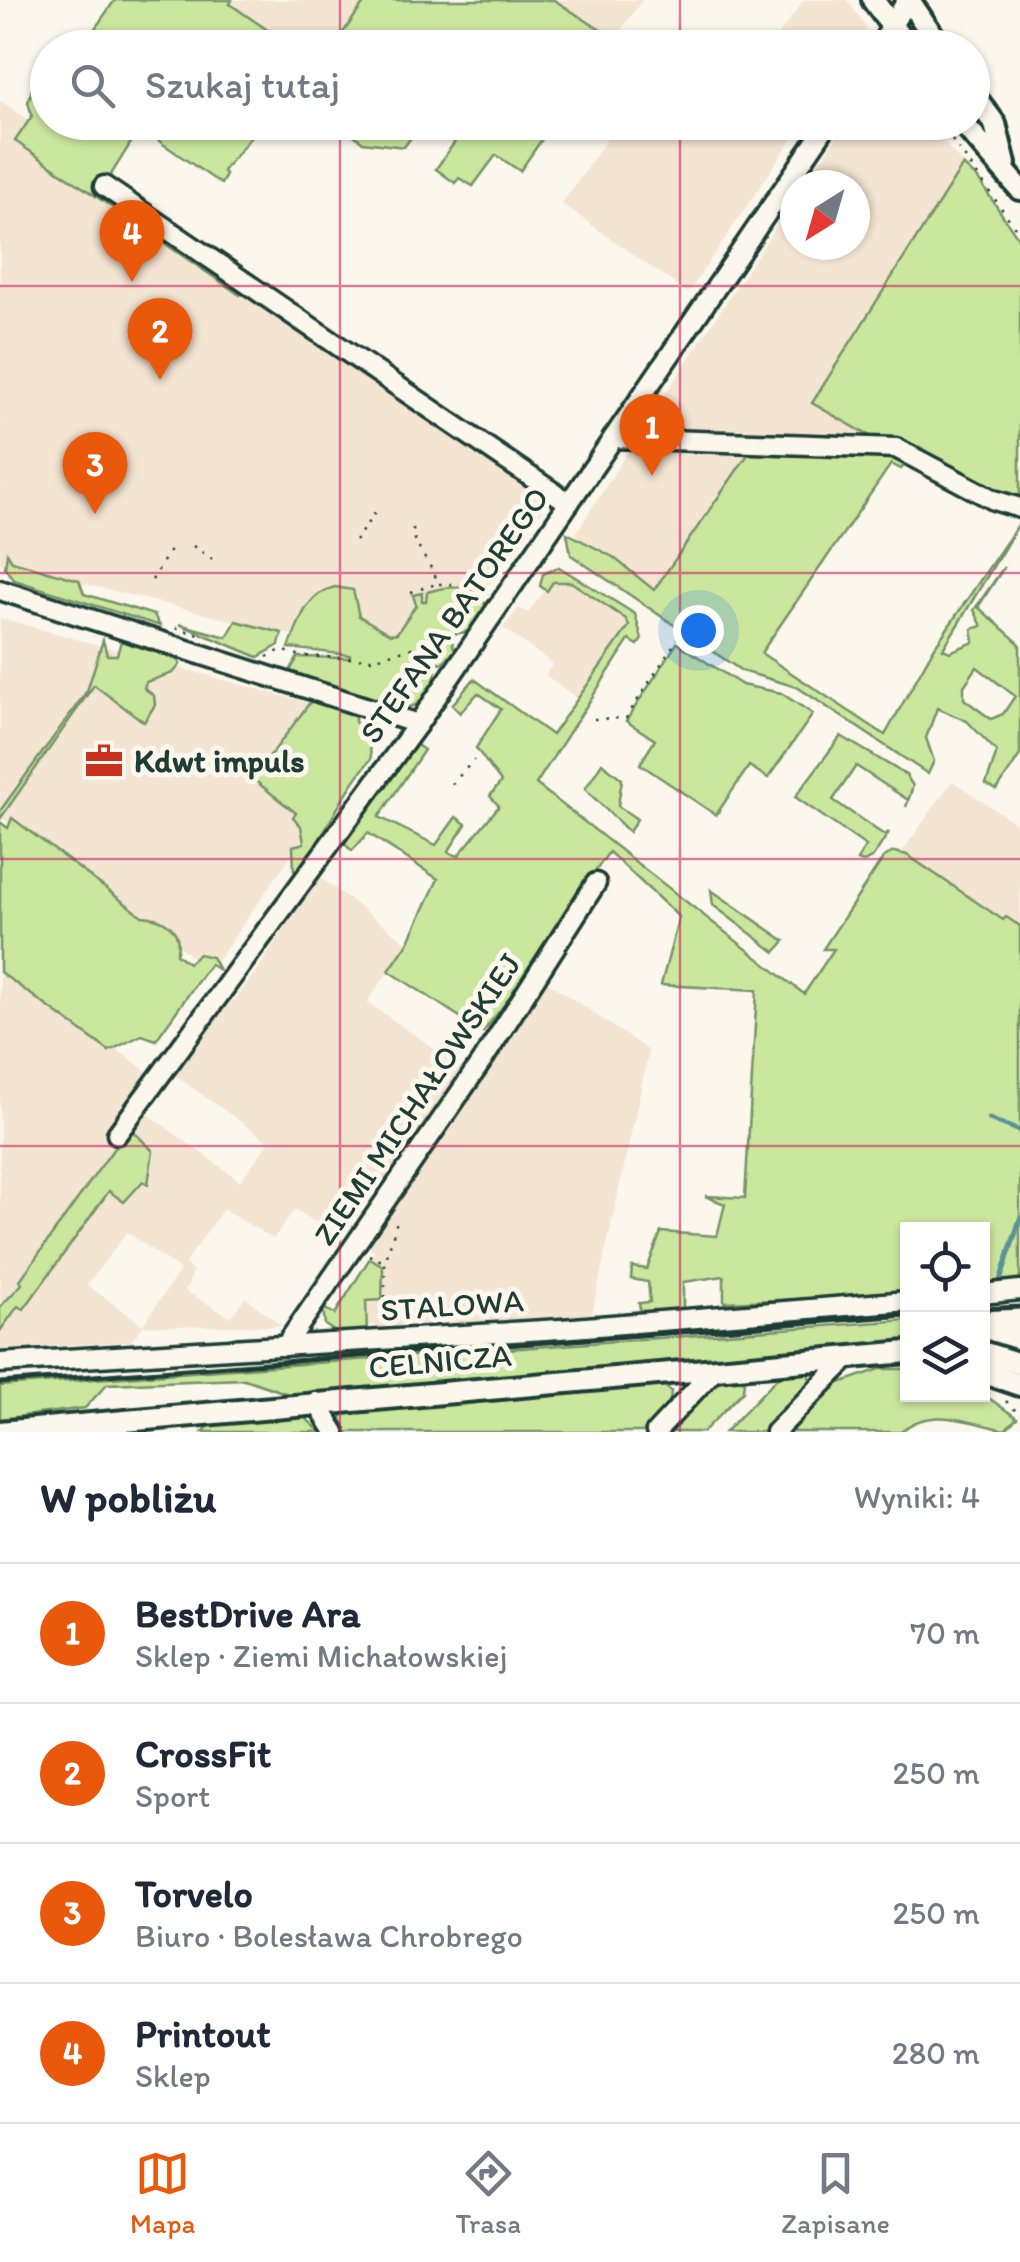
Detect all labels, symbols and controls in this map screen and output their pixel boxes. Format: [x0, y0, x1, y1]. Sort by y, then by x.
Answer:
search box [30, 30, 990, 140]
icon: search [65, 58, 120, 113]
text: Szukaj tutaj [145, 62, 340, 108]
north arrow [780, 170, 870, 260]
pin: 4 [100, 200, 164, 282]
pin: 2 [128, 298, 192, 380]
pin: 1 [620, 394, 684, 476]
pin: 3 [62, 432, 128, 514]
street label: STEFANA BATOREGO [351, 480, 557, 750]
your location [673, 605, 724, 656]
office icon: Kdwt impuls [83, 740, 125, 782]
place label: Kdwt impuls [134, 742, 305, 780]
street label: ZIEMI MICHAŁOWSKIEJ [305, 946, 529, 1252]
map controls [900, 1222, 990, 1402]
button: locate [900, 1222, 990, 1312]
street label: STALOWA [379, 1281, 525, 1329]
button: layers [900, 1312, 990, 1402]
street label: CELNICZA [367, 1336, 513, 1386]
text: W pobliżu [40, 1472, 216, 1523]
text: Wyniki: 4 [854, 1478, 980, 1516]
text: BestDrive Ara [135, 1591, 361, 1637]
text: 1 [65, 1614, 80, 1652]
text: 70 m [910, 1614, 980, 1652]
text: Sklep · Ziemi Michałowskiej [135, 1637, 507, 1675]
text: CrossFit [135, 1731, 271, 1777]
text: 2 [64, 1754, 81, 1792]
text: 250 m [893, 1754, 980, 1792]
text: Sport [135, 1777, 210, 1815]
text: Torvelo [135, 1871, 253, 1917]
text: 3 [64, 1894, 81, 1932]
text: 250 m [893, 1894, 980, 1932]
text: Biuro · Bolesława Chrobrego [135, 1917, 523, 1955]
text: Printout [135, 2011, 271, 2057]
text: 4 [63, 2034, 82, 2072]
text: 280 m [892, 2034, 980, 2072]
text: Sklep [135, 2057, 211, 2095]
tab: Mapa [130, 2146, 195, 2240]
tab: Trasa [455, 2146, 521, 2240]
tab: Zapisane [781, 2146, 890, 2240]

